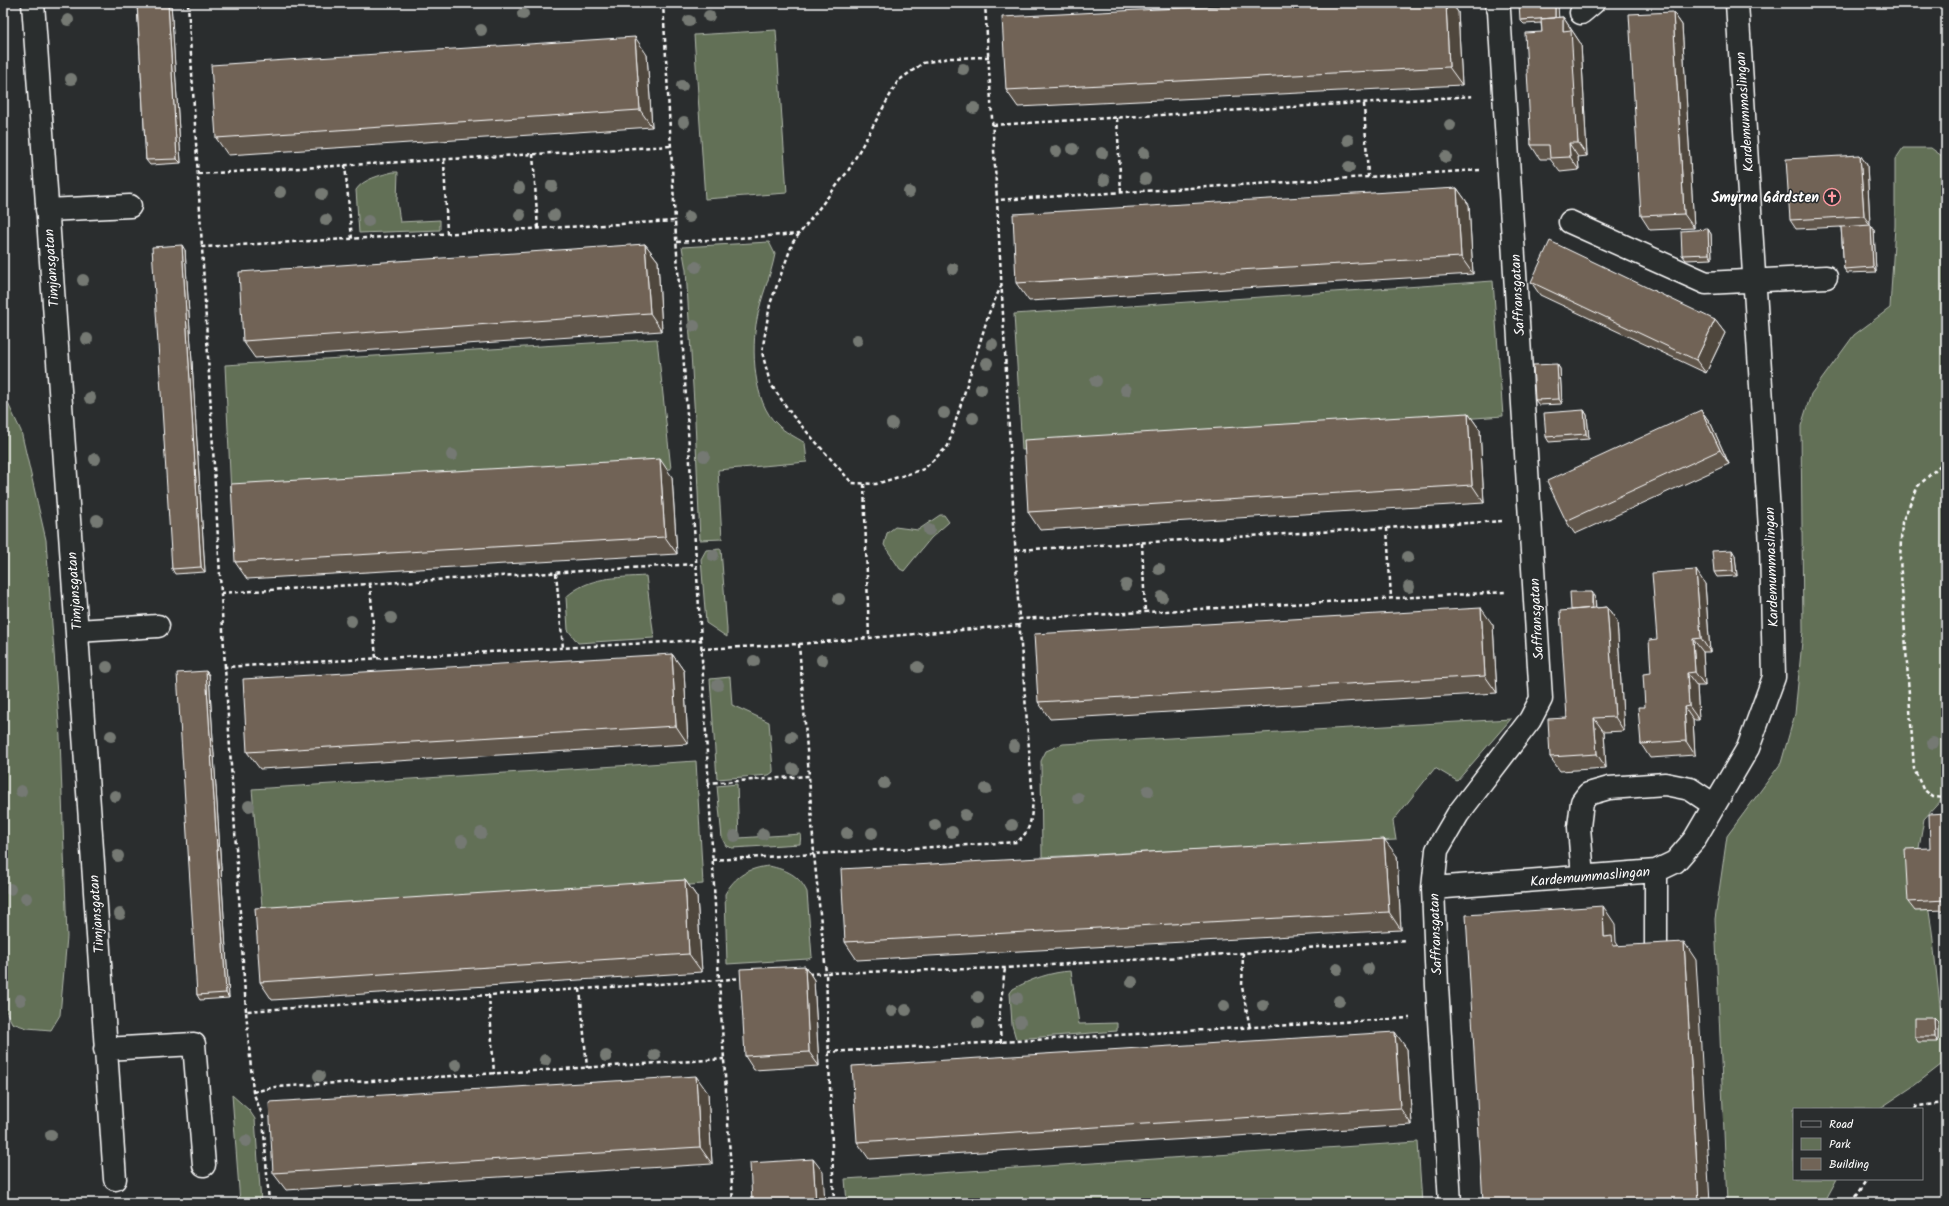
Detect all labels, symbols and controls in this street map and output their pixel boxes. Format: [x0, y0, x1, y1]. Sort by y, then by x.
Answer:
street label: Kardemummaslingan [1730, 51, 1760, 173]
place label: Smyrna Gårdsten [1712, 187, 1819, 209]
church icon: Smyrna Gårdsten [1822, 187, 1842, 207]
street label: Timjansgatan [38, 228, 66, 308]
street label: Saffransgatan [1505, 254, 1531, 336]
street label: Kardemummaslingan [1759, 506, 1785, 627]
street label: Timjansgatan [61, 551, 89, 631]
street label: Saffransgatan [1524, 578, 1550, 660]
street label: Kardemummaslingan [1529, 861, 1651, 893]
street label: Timjansgatan [83, 874, 111, 954]
street label: Saffransgatan [1424, 893, 1448, 975]
legend [1793, 1108, 1923, 1180]
text: Road [1829, 1115, 1854, 1134]
text: Park [1829, 1135, 1851, 1154]
text: Building [1829, 1155, 1869, 1174]

